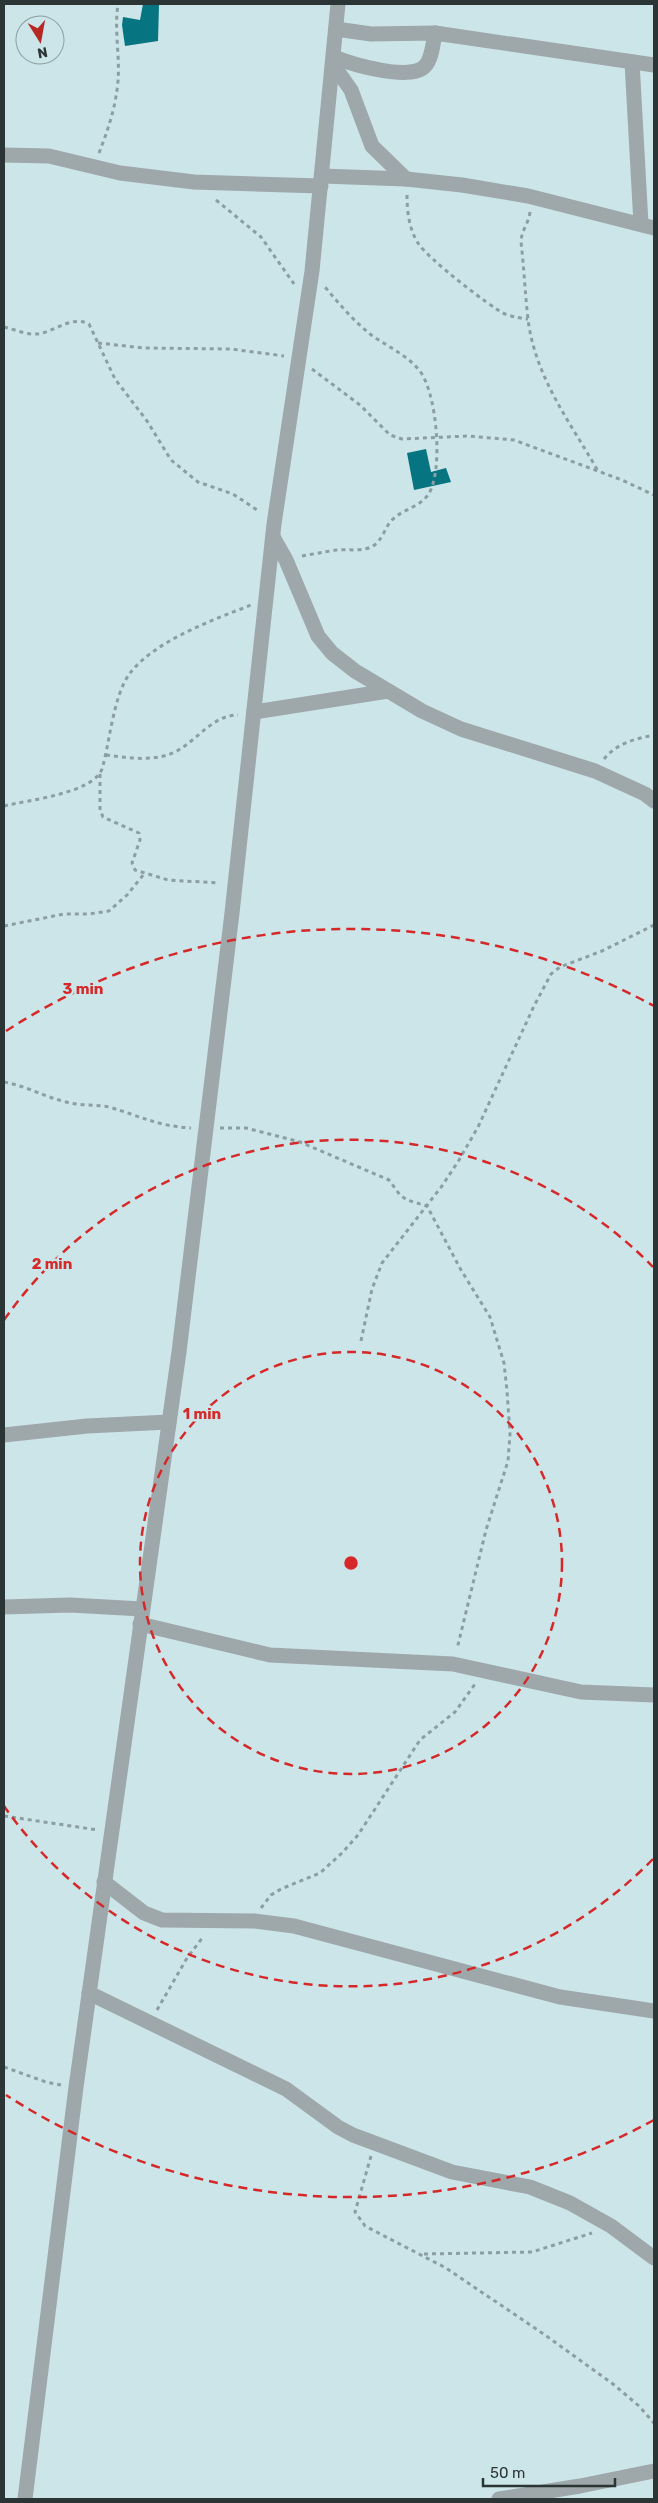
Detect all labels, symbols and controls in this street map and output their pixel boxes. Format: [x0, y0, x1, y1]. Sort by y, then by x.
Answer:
north arrow [15, 15, 65, 65]
text: N [36, 43, 49, 62]
text: 3 min [63, 980, 103, 998]
text: 2 min [32, 1255, 72, 1273]
text: 1 min [183, 1405, 221, 1423]
centre of rings [342, 1554, 360, 1572]
scale bar [483, 2456, 616, 2488]
text: 50 m [490, 2464, 525, 2482]

